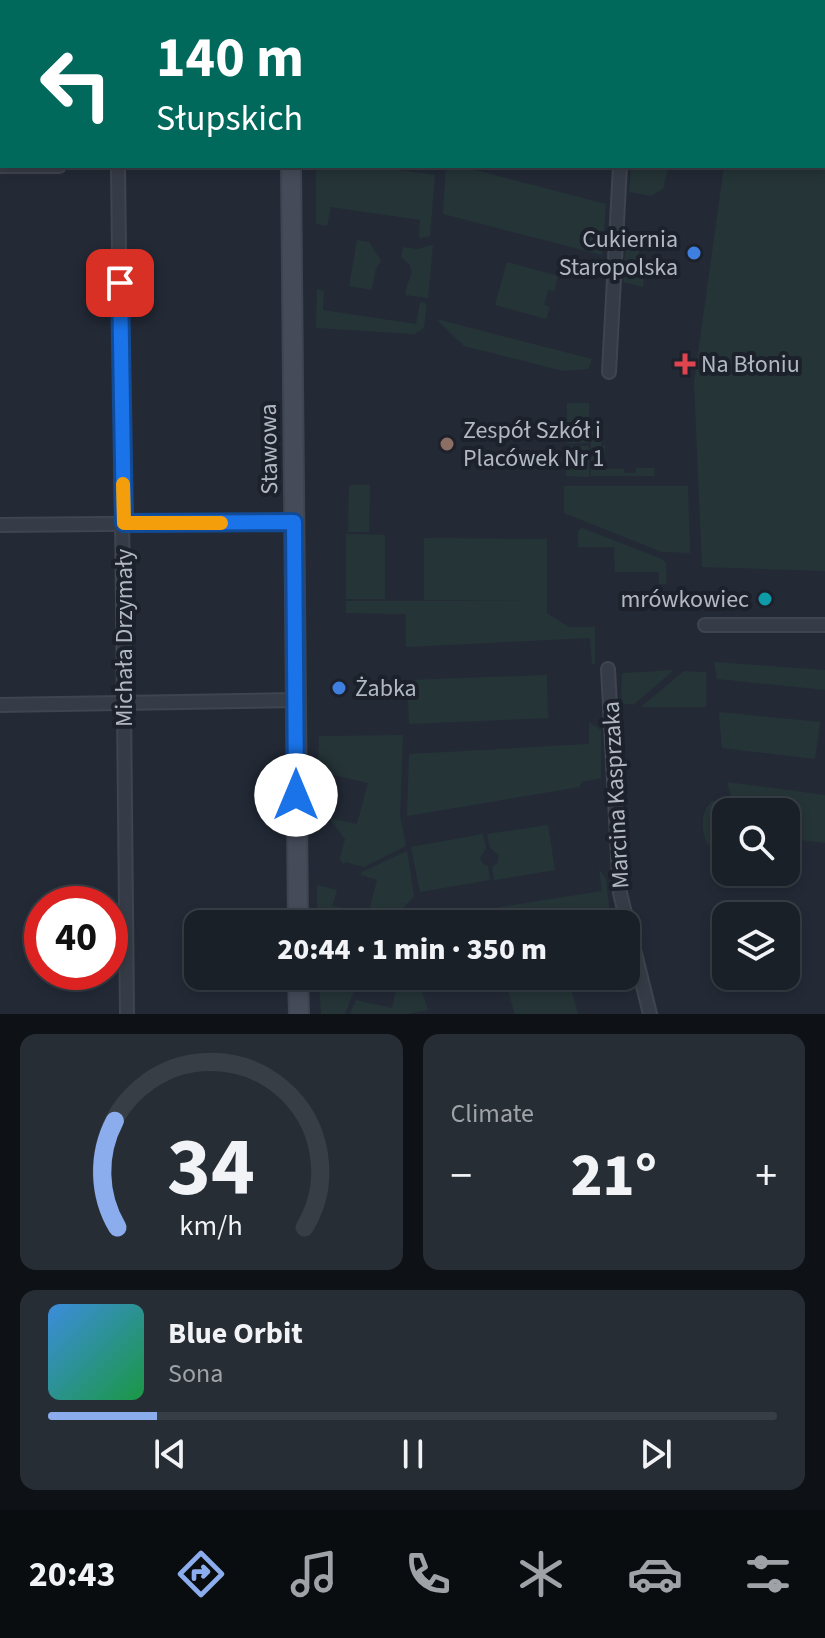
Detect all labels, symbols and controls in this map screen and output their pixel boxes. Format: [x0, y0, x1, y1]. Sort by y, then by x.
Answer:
text: 140 m [156, 19, 304, 98]
icon: left [24, 32, 128, 136]
text: Słupskich [156, 93, 303, 144]
place label: Cukiernia Staropolska [559, 222, 678, 285]
marker: Cukiernia Staropolska [685, 244, 703, 262]
pin [86, 249, 154, 317]
icon: arrive [98, 261, 142, 305]
place label: Na Błoniu [701, 347, 800, 382]
marker: Na Błoniu [676, 355, 694, 373]
street label: Stawowa [251, 403, 287, 495]
place label: Zespół Szkół i Placówek Nr 1 [463, 413, 605, 476]
marker: Zespół Szkół i Placówek Nr 1 [438, 435, 456, 453]
street label: Michała Drzymały [107, 549, 142, 727]
place label: mrówkowiec [620, 582, 749, 617]
marker: mrówkowiec [756, 590, 774, 608]
place label: Żabka [355, 671, 417, 706]
marker: Żabka [330, 679, 348, 697]
street label: Marcina Kasprzaka [594, 700, 638, 890]
position arrow [254, 753, 338, 837]
map controls [712, 798, 800, 990]
button: search [712, 798, 800, 886]
speed limit sign: 40 [24, 886, 128, 990]
button: layers [712, 902, 800, 990]
text: 20:44 · 1 min · 350 m [277, 928, 547, 971]
text: Climate [451, 1095, 534, 1132]
text: 34 [167, 1109, 255, 1227]
text: 21° [571, 1134, 657, 1219]
text: − [451, 1145, 472, 1208]
text: + [755, 1145, 777, 1208]
text: km/h [180, 1206, 243, 1246]
text: Blue Orbit [168, 1312, 303, 1355]
text: Sona [168, 1355, 223, 1392]
icon: previous [148, 1432, 192, 1476]
icon: pause [391, 1432, 435, 1476]
icon: next [634, 1432, 678, 1476]
icon: directions [173, 1546, 229, 1602]
icon: music [286, 1546, 342, 1602]
icon: phone [400, 1546, 456, 1602]
icon: climate [513, 1546, 569, 1602]
icon: car [627, 1546, 683, 1602]
icon: filters [740, 1546, 796, 1602]
text: 20:43 [29, 1549, 116, 1600]

